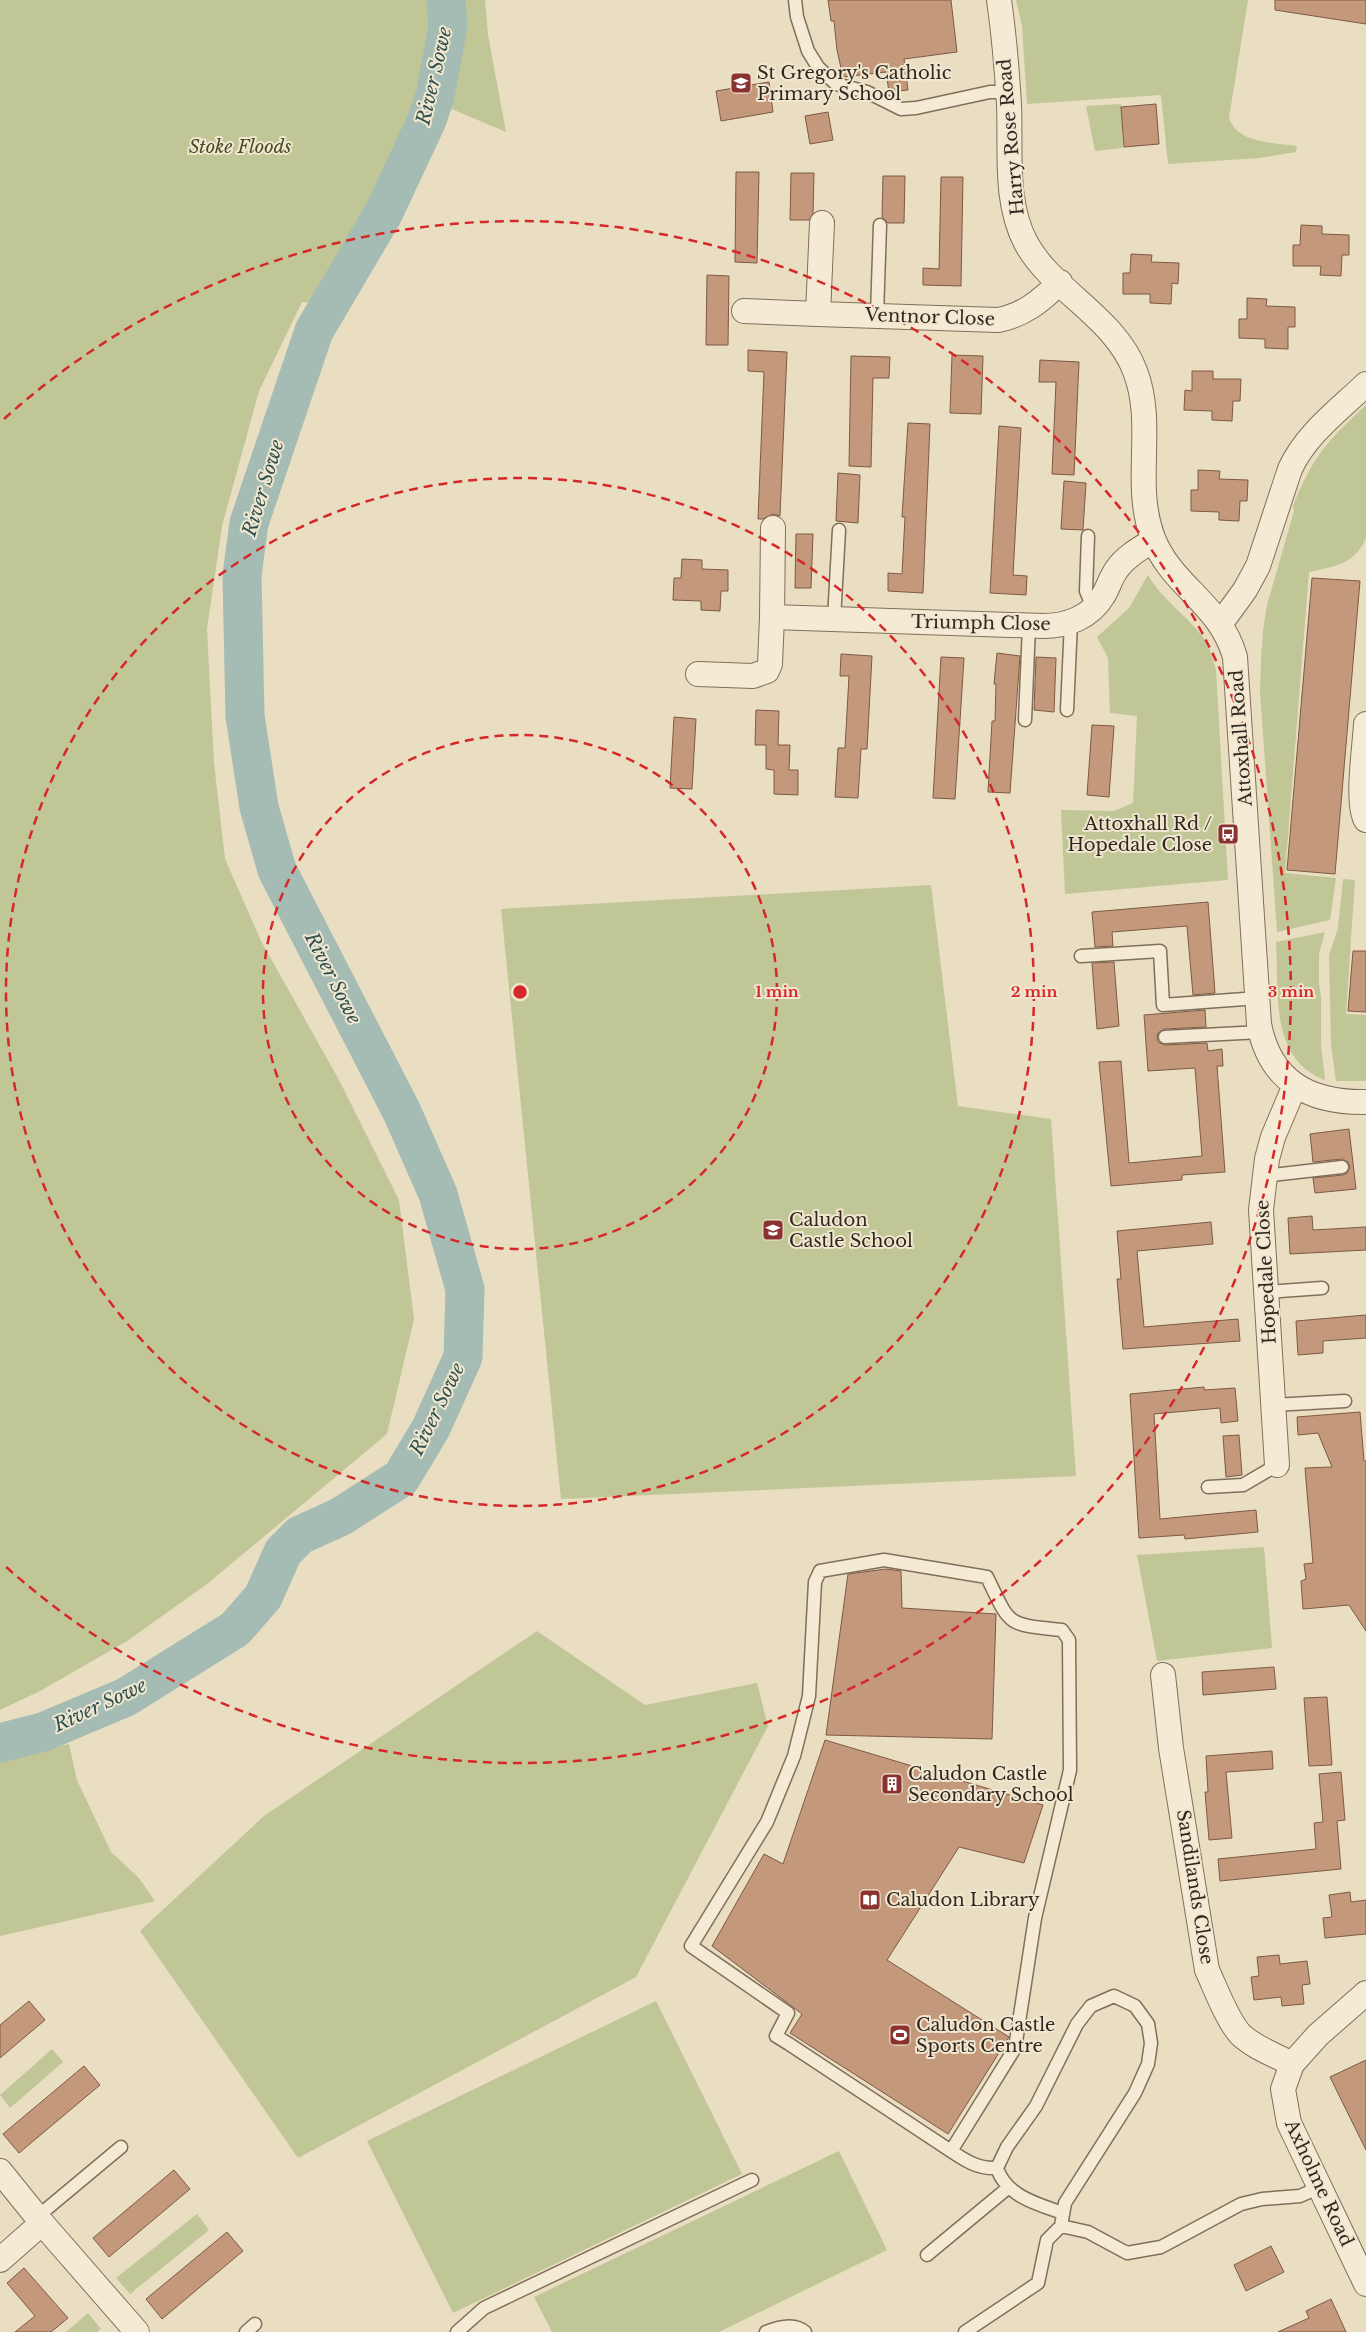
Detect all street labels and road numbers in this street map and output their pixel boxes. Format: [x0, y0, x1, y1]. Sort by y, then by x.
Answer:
street label: Harry Rose Road [993, 58, 1029, 216]
street label: Ventnor Close [864, 304, 995, 330]
street label: Triumph Close [911, 611, 1051, 635]
street label: Attoxhall Road [1225, 669, 1257, 808]
street label: Hopedale Close [1251, 1199, 1281, 1345]
street label: Sandilands Close [1172, 1808, 1218, 1966]
street label: Axholme Road [1280, 2115, 1358, 2250]

